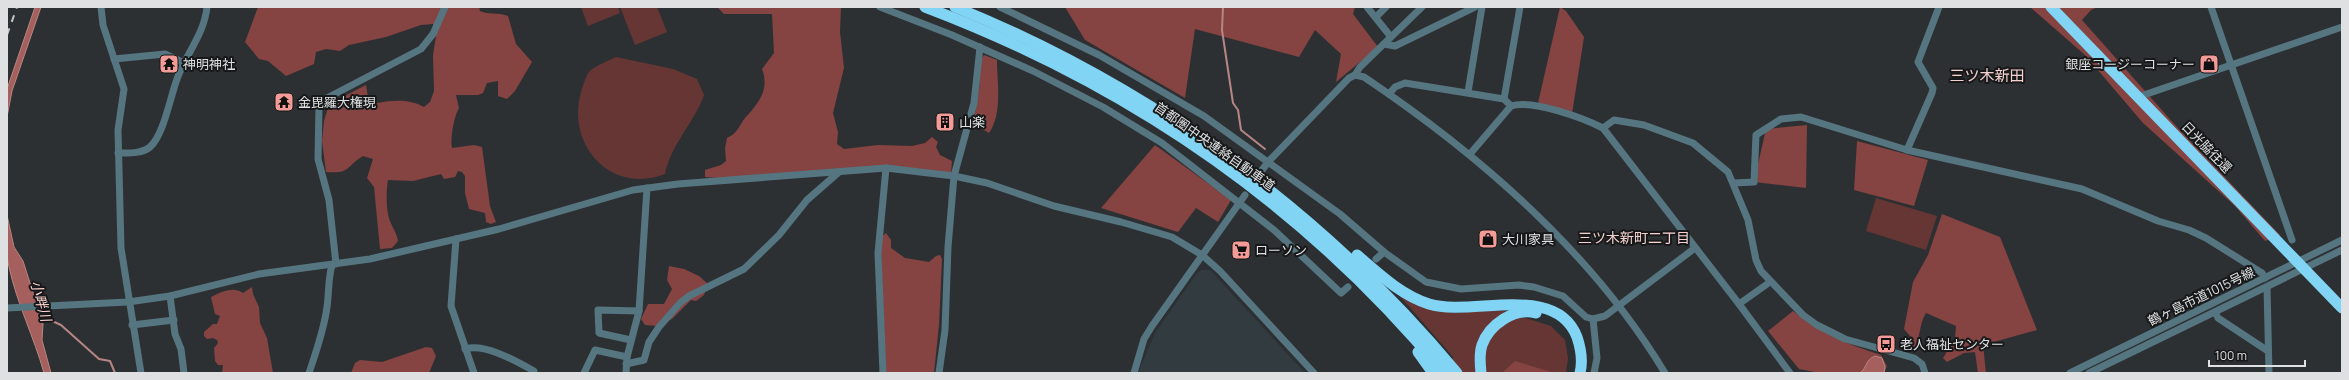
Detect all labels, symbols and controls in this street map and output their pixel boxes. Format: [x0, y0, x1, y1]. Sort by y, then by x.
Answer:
temple icon: 神明神社 [158, 53, 180, 75]
shop icon: 銀座コージーコーナー [2198, 53, 2220, 75]
place label: 神明神社 [183, 55, 235, 73]
place label: 銀座コージーコーナー [2065, 55, 2195, 73]
district label: 三ツ木新田 [1949, 65, 2025, 86]
temple icon: 金毘羅大権現 [273, 91, 295, 113]
place label: 金毘羅大権現 [298, 93, 376, 111]
street label: 首都圏中央連絡自動車道 [1151, 98, 1279, 194]
building icon: 山楽 [934, 111, 956, 133]
place label: 山楽 [959, 113, 985, 131]
street label: 日光脇往還 [2178, 117, 2236, 177]
shop icon: 大川家具 [1477, 228, 1499, 250]
district label: 三ツ木新町二丁目 [1578, 228, 1690, 247]
place label: 大川家具 [1502, 230, 1554, 248]
supermarket icon: ローソン [1230, 239, 1252, 261]
place label: ローソン [1255, 241, 1307, 259]
street label: 鶴ヶ島市道1015号線 [2145, 262, 2257, 330]
water label: 小畔川 [27, 278, 57, 326]
bus stop icon: 老人福祉センター [1875, 333, 1897, 355]
place label: 老人福祉センター [1900, 335, 2004, 353]
scale bar [2209, 342, 2305, 368]
text: 100 m [2215, 347, 2247, 364]

